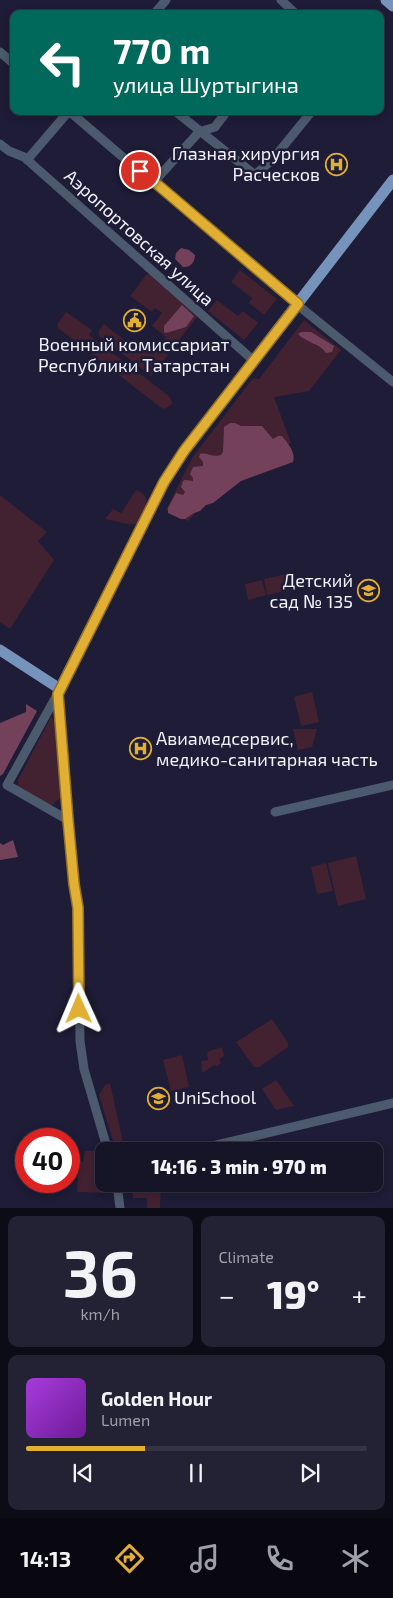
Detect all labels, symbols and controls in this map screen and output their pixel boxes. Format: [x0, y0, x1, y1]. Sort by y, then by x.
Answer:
text: 770 m [113, 29, 210, 71]
icon: left [30, 30, 95, 95]
text: улица Шуртыгина [113, 71, 299, 97]
place label: Глазная хирургия Расческов [172, 142, 320, 185]
pin [119, 150, 161, 192]
hospital icon: Глазная хирургия Расческов [324, 152, 348, 176]
icon: arrive [126, 157, 154, 185]
street label: Аэропортовская улица [60, 164, 219, 310]
public building icon: Военный комиссариат Республики Татарстан [122, 308, 146, 332]
place label: Военный комиссариат Республики Татарстан [38, 333, 230, 376]
place label: Детский сад № 135 [270, 569, 353, 612]
school or university icon: Детский сад № 135 [357, 579, 381, 603]
place label: Авиамедсервис, медико-санитарная часть [156, 727, 378, 770]
hospital icon: Авиамедсервис, медико-санитарная часть [128, 737, 152, 761]
position arrow [52, 982, 104, 1034]
school or university icon: UniSchool [146, 1086, 170, 1110]
place label: UniSchool [174, 1086, 257, 1108]
speed limit sign: 40 [15, 1128, 80, 1193]
text: 14:16 · 3 min · 970 m [151, 1155, 327, 1178]
text: 36 [63, 1232, 138, 1310]
text: Climate [219, 1247, 274, 1266]
text: 19° [267, 1271, 320, 1317]
text: − [219, 1278, 235, 1312]
text: + [352, 1278, 367, 1312]
text: km/h [80, 1304, 120, 1323]
text: Golden Hour [101, 1387, 212, 1410]
text: Lumen [101, 1410, 150, 1429]
icon: previous [69, 1459, 97, 1487]
icon: pause [182, 1459, 210, 1487]
icon: next [296, 1459, 324, 1487]
icon: directions [112, 1541, 147, 1576]
icon: music [187, 1541, 222, 1576]
icon: phone [262, 1541, 297, 1576]
icon: climate [338, 1541, 373, 1576]
text: 14:13 [20, 1545, 71, 1571]

